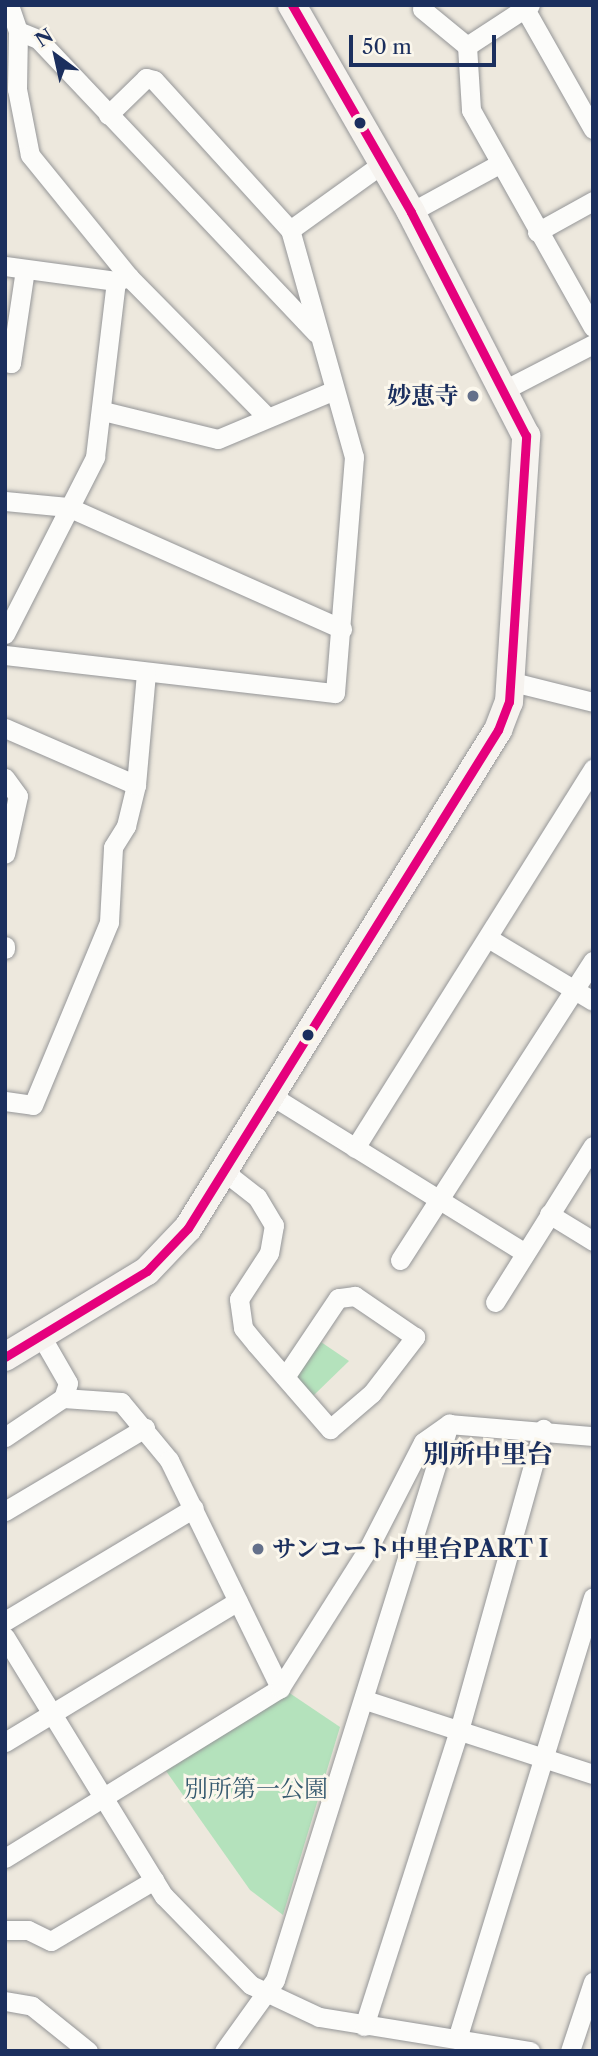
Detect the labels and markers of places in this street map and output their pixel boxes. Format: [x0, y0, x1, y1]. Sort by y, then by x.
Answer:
unlabelled marker [353, 116, 367, 130]
place label: 妙恵寺 [387, 382, 459, 410]
marker: 妙恵寺 [465, 388, 481, 404]
unlabelled marker [301, 1028, 315, 1042]
place label: サンコート中里台PART I [272, 1535, 550, 1563]
marker: サンコート中里台PART I [250, 1541, 266, 1557]

